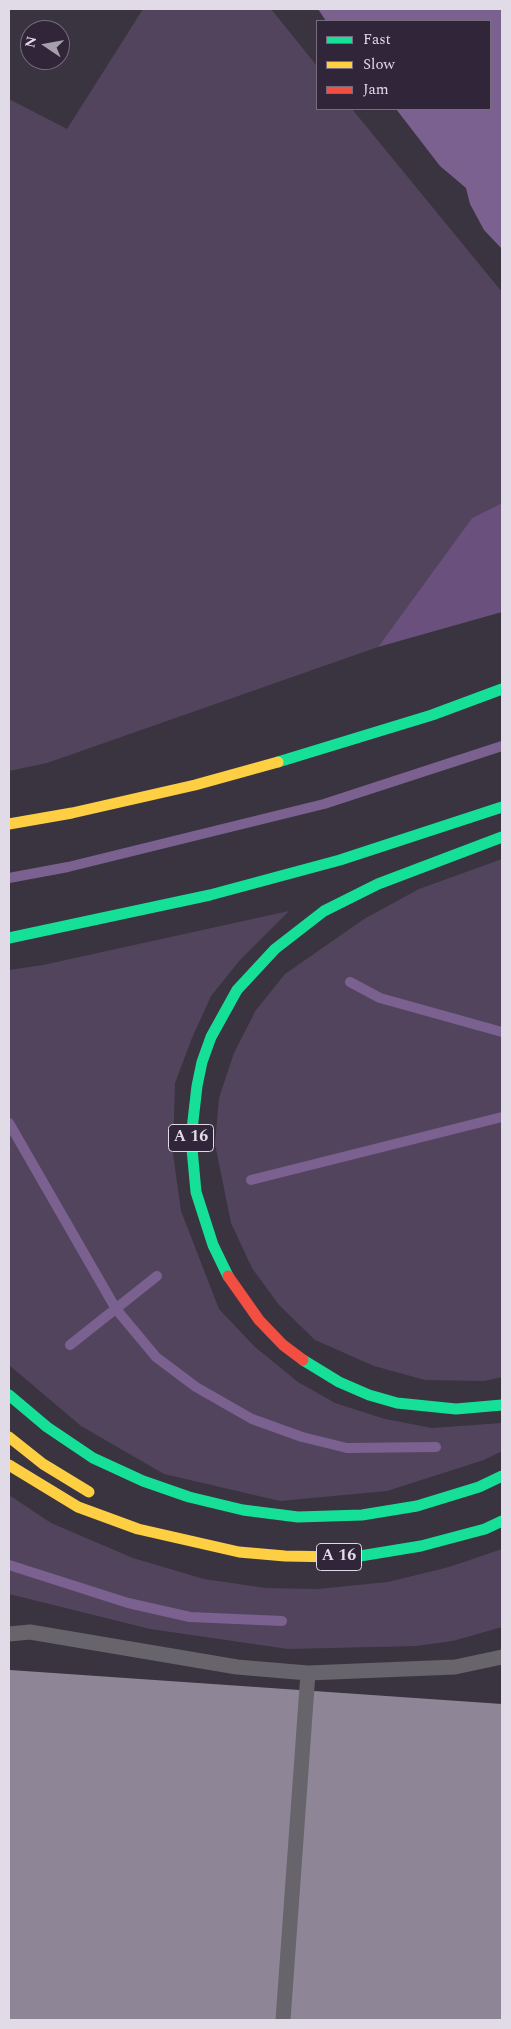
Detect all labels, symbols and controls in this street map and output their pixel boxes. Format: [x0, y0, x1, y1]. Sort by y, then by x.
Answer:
north arrow [20, 20, 70, 70]
legend [316, 20, 491, 110]
text: Fast [363, 28, 391, 51]
text: N [19, 34, 42, 50]
text: Slow [363, 53, 395, 76]
text: Jam [363, 78, 389, 101]
road number: A 16 [168, 1124, 214, 1152]
road number: A 16 [316, 1544, 362, 1570]

